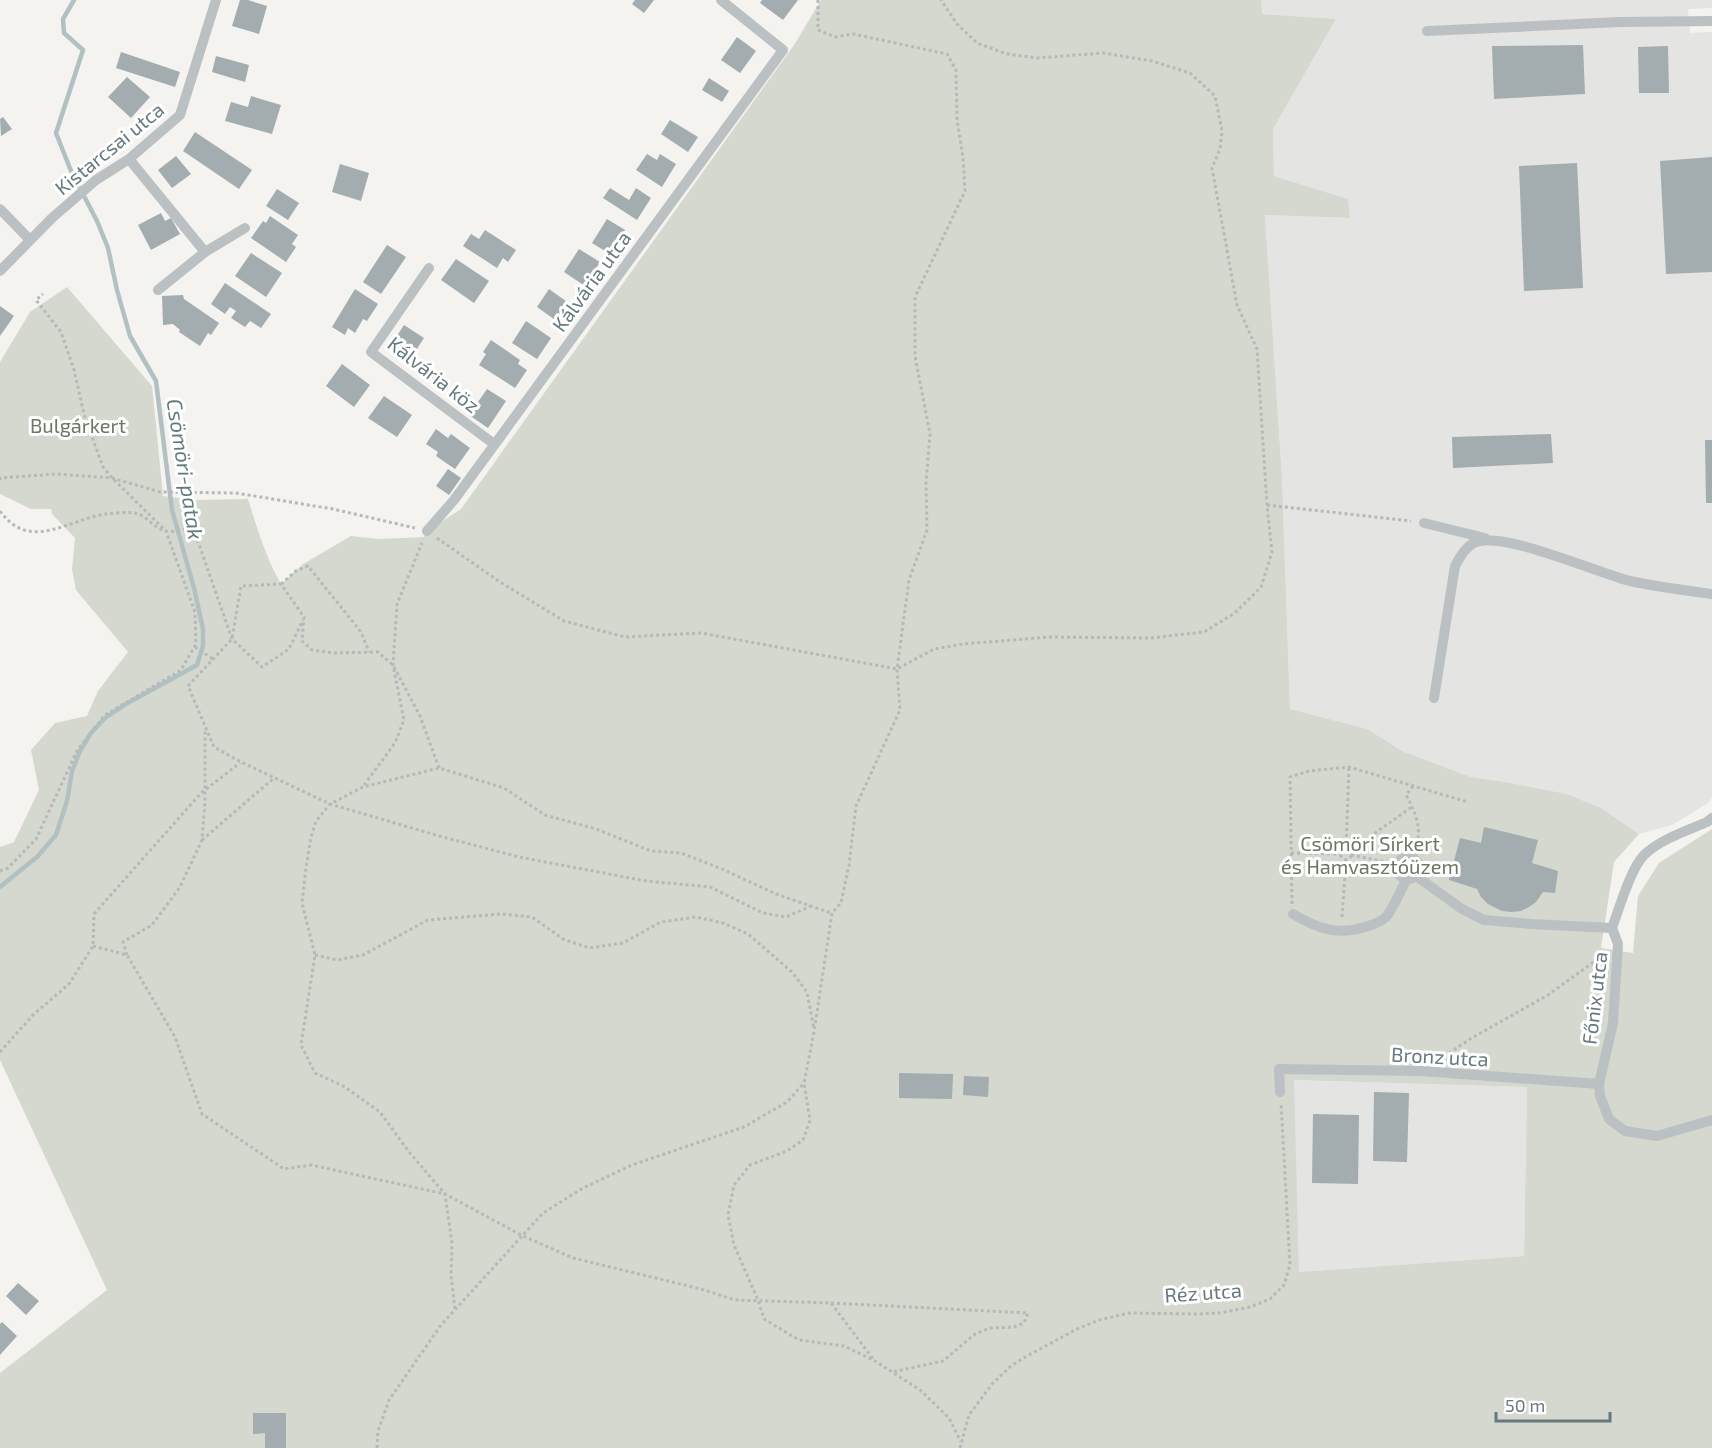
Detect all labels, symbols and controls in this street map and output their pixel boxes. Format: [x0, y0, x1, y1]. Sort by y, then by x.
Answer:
street label: Kistarcsai utca [50, 97, 168, 199]
street label: Kálvária utca [547, 226, 635, 336]
street label: Kálvária köz [383, 331, 485, 417]
water label: Csömöri-patak [163, 397, 209, 541]
park label: Bulgárkert [30, 413, 126, 437]
park label: Csömöri Sírkert és Hamvasztóüzem [1281, 831, 1459, 878]
street label: Főnix utca [1576, 950, 1612, 1046]
street label: Bronz utca [1391, 1041, 1489, 1071]
street label: Réz utca [1164, 1277, 1242, 1307]
scale bar [1496, 1385, 1610, 1423]
text: 50 m [1505, 1394, 1545, 1416]

